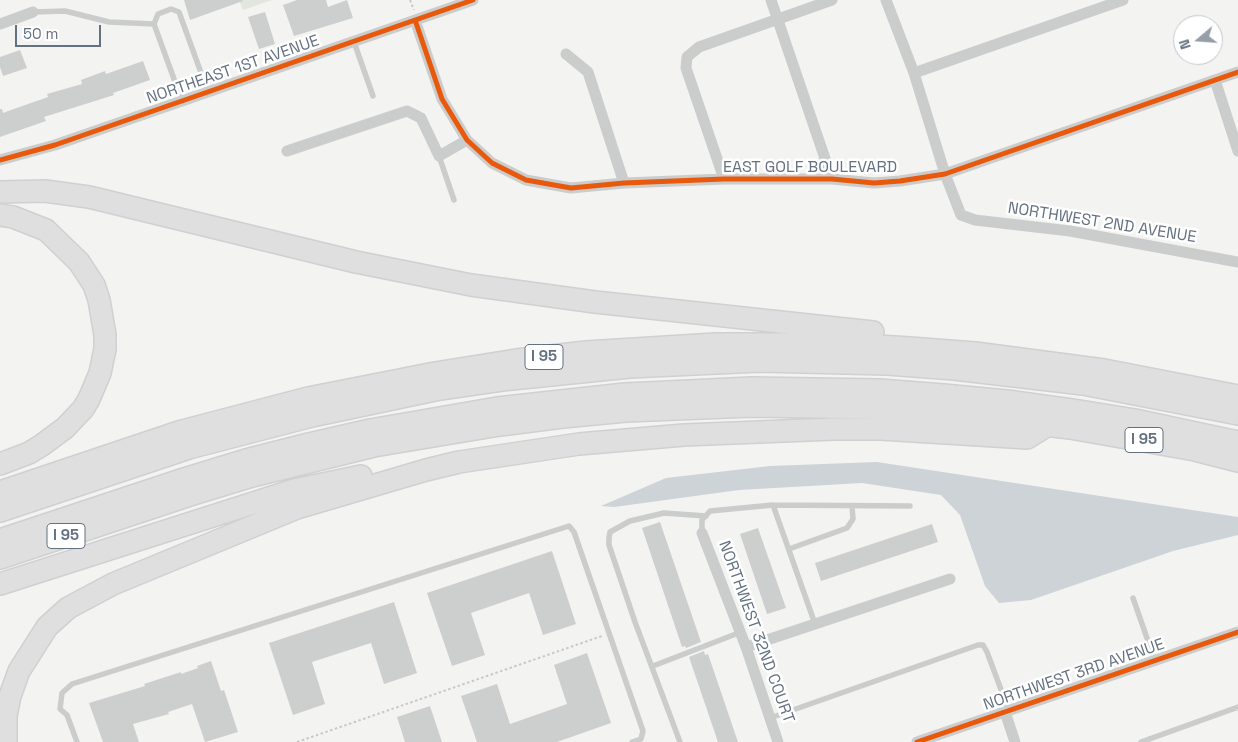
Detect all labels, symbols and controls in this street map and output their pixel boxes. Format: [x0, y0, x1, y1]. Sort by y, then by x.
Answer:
scale bar [18, 15, 104, 47]
north arrow [1173, 15, 1223, 65]
text: 50 m [23, 24, 58, 43]
street label: NORTHEAST 1ST AVENUE [144, 31, 322, 109]
text: N [1175, 37, 1195, 52]
street label: EAST GOLF BOULEVARD [723, 158, 897, 178]
street label: NORTHWEST 2ND AVENUE [1006, 199, 1198, 247]
road number: I 95 [525, 344, 563, 370]
road number: I 95 [1125, 428, 1163, 452]
road number: I 95 [47, 524, 85, 548]
street label: NORTHWEST 32ND COURT [714, 538, 798, 726]
street label: NORTHWEST 3RD AVENUE [981, 635, 1167, 715]

